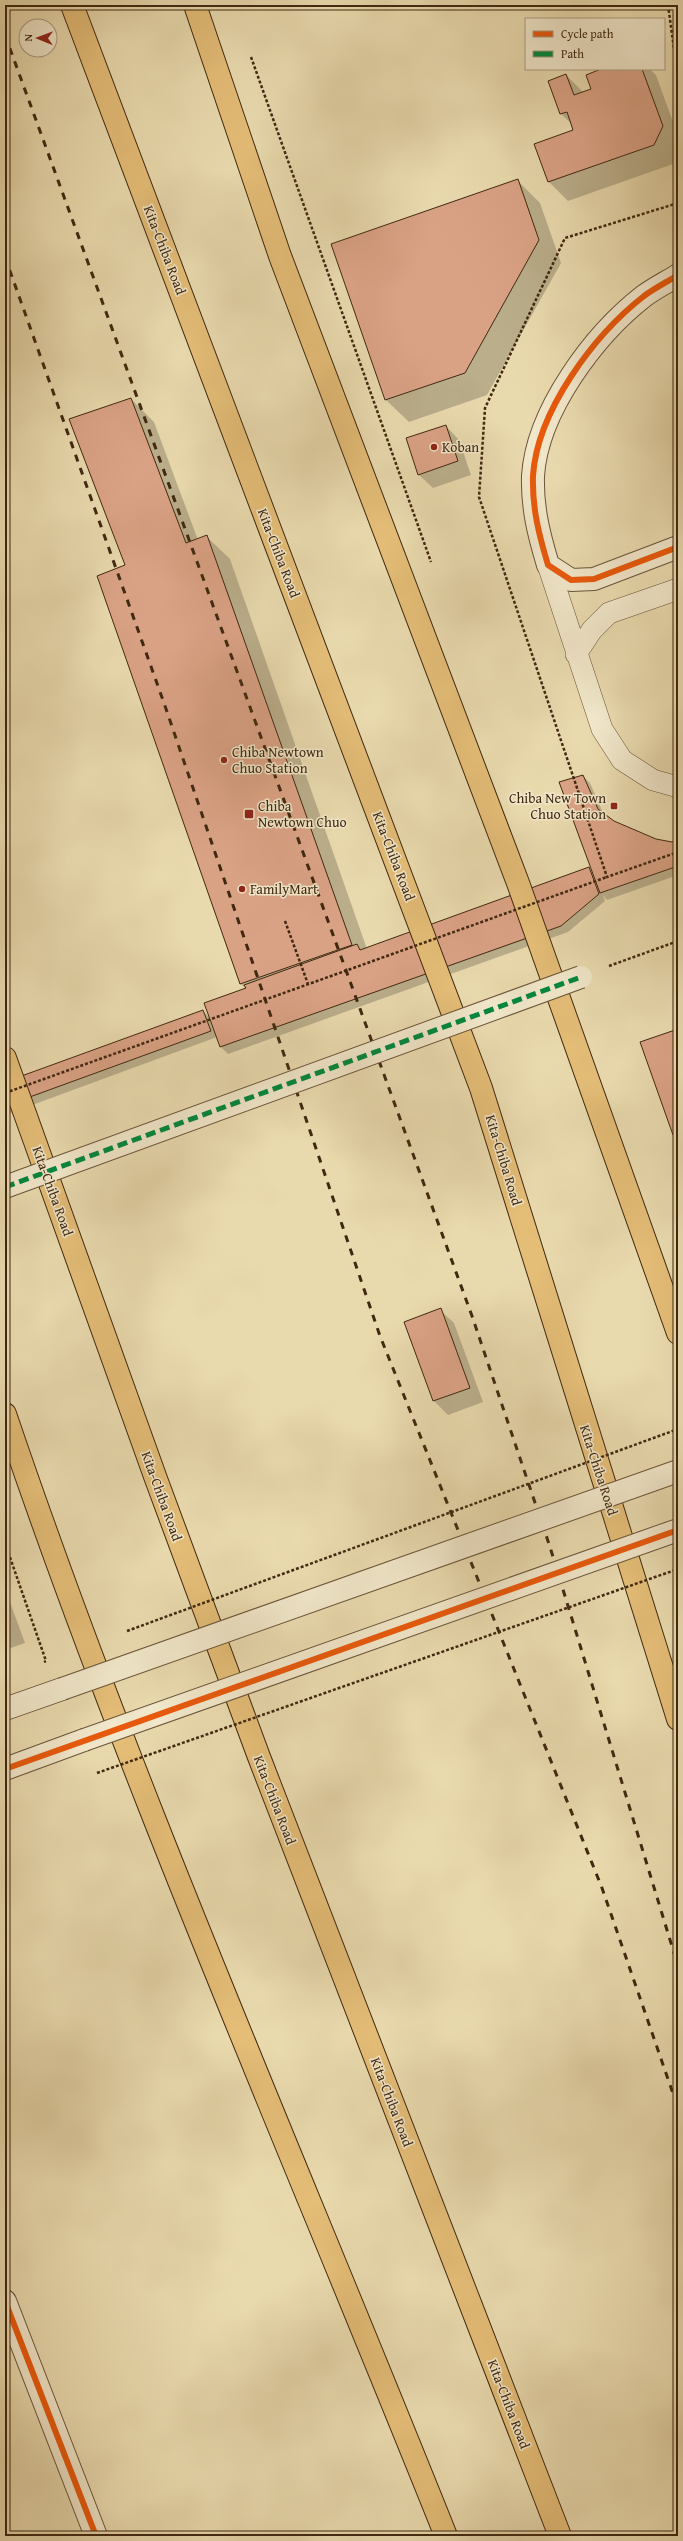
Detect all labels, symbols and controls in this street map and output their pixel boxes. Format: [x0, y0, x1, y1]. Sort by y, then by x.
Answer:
north arrow [18, 18, 58, 58]
legend [525, 18, 665, 70]
text: Cycle path [561, 25, 614, 42]
text: N [20, 33, 36, 42]
text: Path [561, 45, 584, 62]
street label: Kita-Chiba Road [139, 202, 191, 298]
place label: Koban [442, 437, 479, 457]
marker: Koban [429, 442, 439, 452]
street label: Kita-Chiba Road [253, 505, 305, 601]
place label: Chiba Newtown Chuo Station [232, 742, 324, 778]
marker: Chiba Newtown Chuo Station [219, 755, 229, 765]
place label: Chiba New Town Chuo Station [509, 788, 606, 824]
place label: Chiba Newtown Chuo [258, 796, 347, 832]
marker: Chiba New Town Chuo Station [609, 801, 619, 811]
marker: Chiba Newtown Chuo [243, 808, 255, 820]
street label: Kita-Chiba Road [368, 808, 420, 904]
place label: FamilyMart [250, 879, 318, 899]
marker: FamilyMart [237, 884, 247, 894]
street label: Kita-Chiba Road [481, 1112, 527, 1208]
street label: Kita-Chiba Road [27, 1143, 79, 1239]
street label: Kita-Chiba Road [575, 1422, 623, 1518]
street label: Kita-Chiba Road [136, 1448, 188, 1544]
street label: Kita-Chiba Road [249, 1752, 301, 1848]
street label: Kita-Chiba Road [366, 2054, 418, 2150]
street label: Kita-Chiba Road [483, 2356, 535, 2452]

